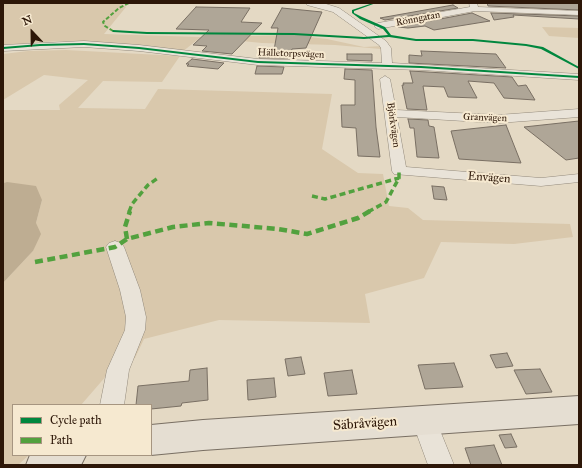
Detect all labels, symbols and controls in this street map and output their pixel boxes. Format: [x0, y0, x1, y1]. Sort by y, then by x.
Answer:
street label: Rönngatan [395, 9, 441, 29]
north arrow [12, 12, 52, 52]
text: N [21, 13, 34, 28]
street label: Hälletorpsvägen [257, 47, 325, 61]
street label: Björkvägen [384, 102, 402, 148]
street label: Granvägen [463, 111, 507, 125]
street label: Envägen [467, 169, 511, 187]
legend [12, 404, 152, 456]
text: Cycle path [50, 413, 102, 427]
street label: Säbråvägen [332, 413, 398, 435]
text: Path [50, 433, 73, 447]

